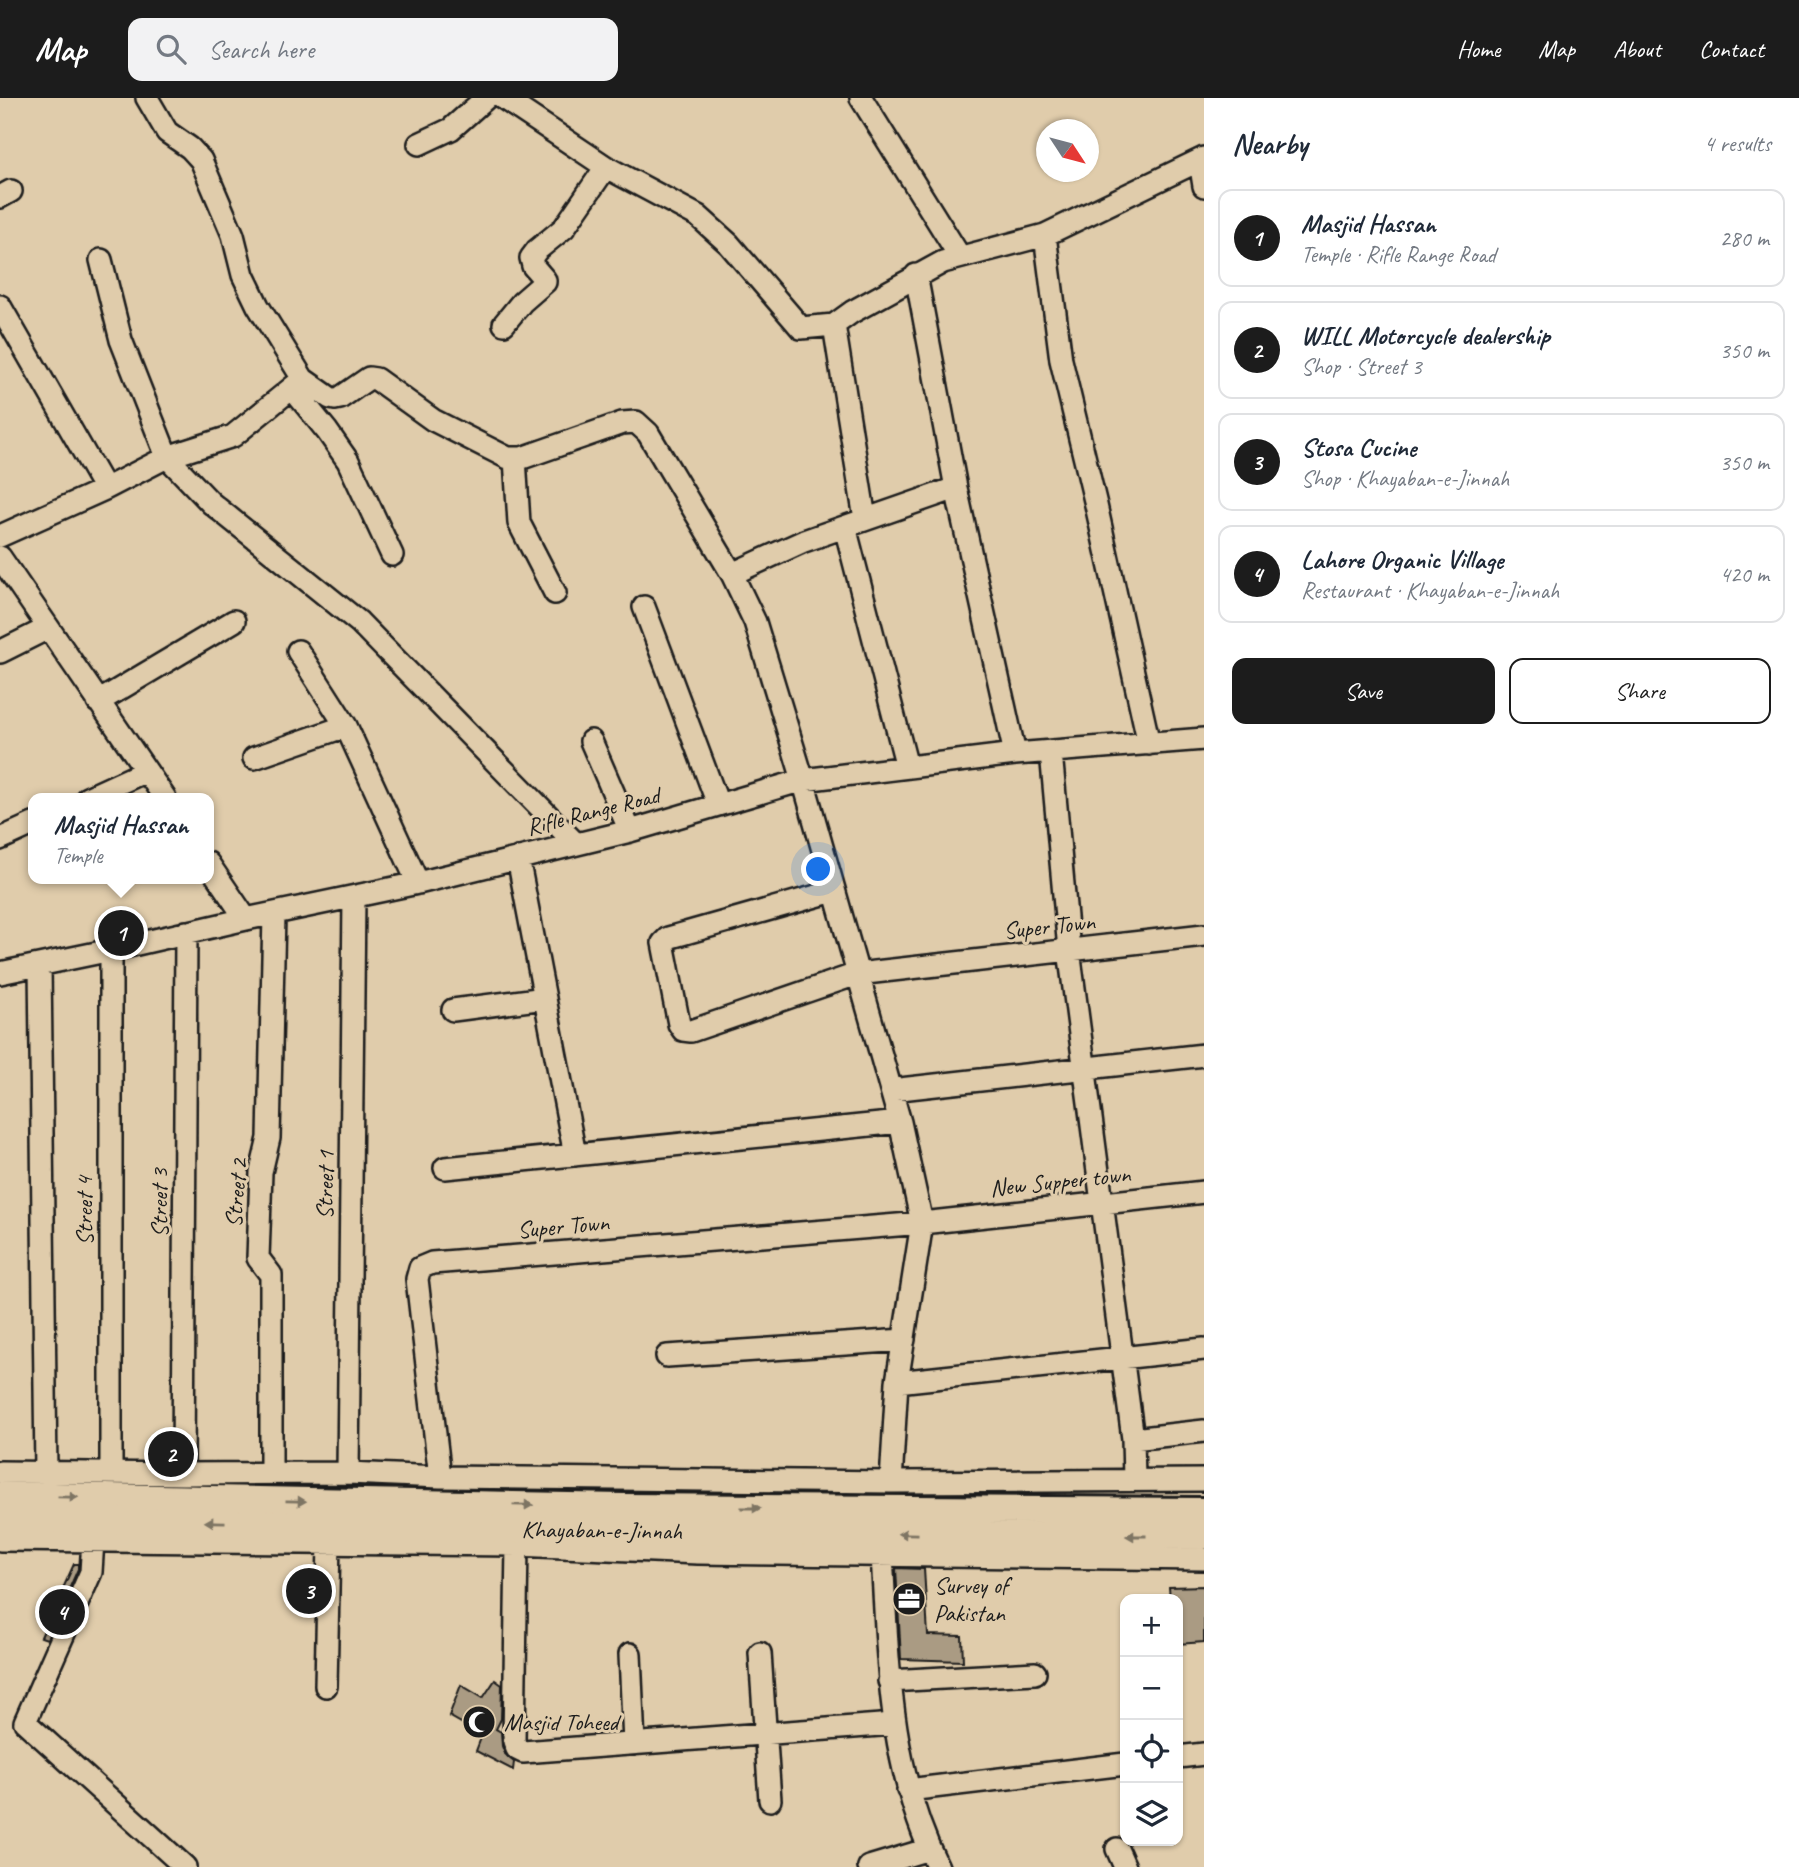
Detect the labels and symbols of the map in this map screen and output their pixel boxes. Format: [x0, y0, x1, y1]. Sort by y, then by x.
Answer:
north arrow [1036, 119, 1099, 182]
street label: Rifle Range Road [523, 779, 666, 842]
your location [801, 852, 835, 886]
street label: Super Town [1002, 906, 1097, 946]
pin: 1 [98, 907, 144, 959]
street label: Street 1 [309, 1149, 341, 1220]
street label: Street 2 [218, 1155, 254, 1229]
street label: New Supper town [988, 1159, 1133, 1203]
street label: Street 3 [144, 1166, 174, 1237]
street label: Street 4 [69, 1174, 99, 1245]
street label: Super Town [516, 1207, 611, 1245]
pin: 2 [148, 1428, 194, 1480]
one-way arrow [57, 1491, 79, 1503]
one-way arrow [285, 1495, 307, 1507]
one-way arrow [512, 1500, 534, 1511]
one-way arrow [740, 1502, 762, 1514]
street label: Khayaban-e-Jinnah [521, 1514, 683, 1546]
one-way arrow [204, 1517, 226, 1528]
one-way arrow [897, 1529, 919, 1540]
one-way arrow [1125, 1530, 1147, 1542]
pin: 3 [286, 1565, 332, 1617]
place label: Survey of Pakistan [934, 1570, 1013, 1628]
office icon: Survey of Pakistan [890, 1580, 928, 1618]
pin: 4 [39, 1586, 85, 1638]
mosque icon: Masjid Toheed [460, 1703, 498, 1741]
place label: Masjid Toheed [504, 1707, 622, 1737]

